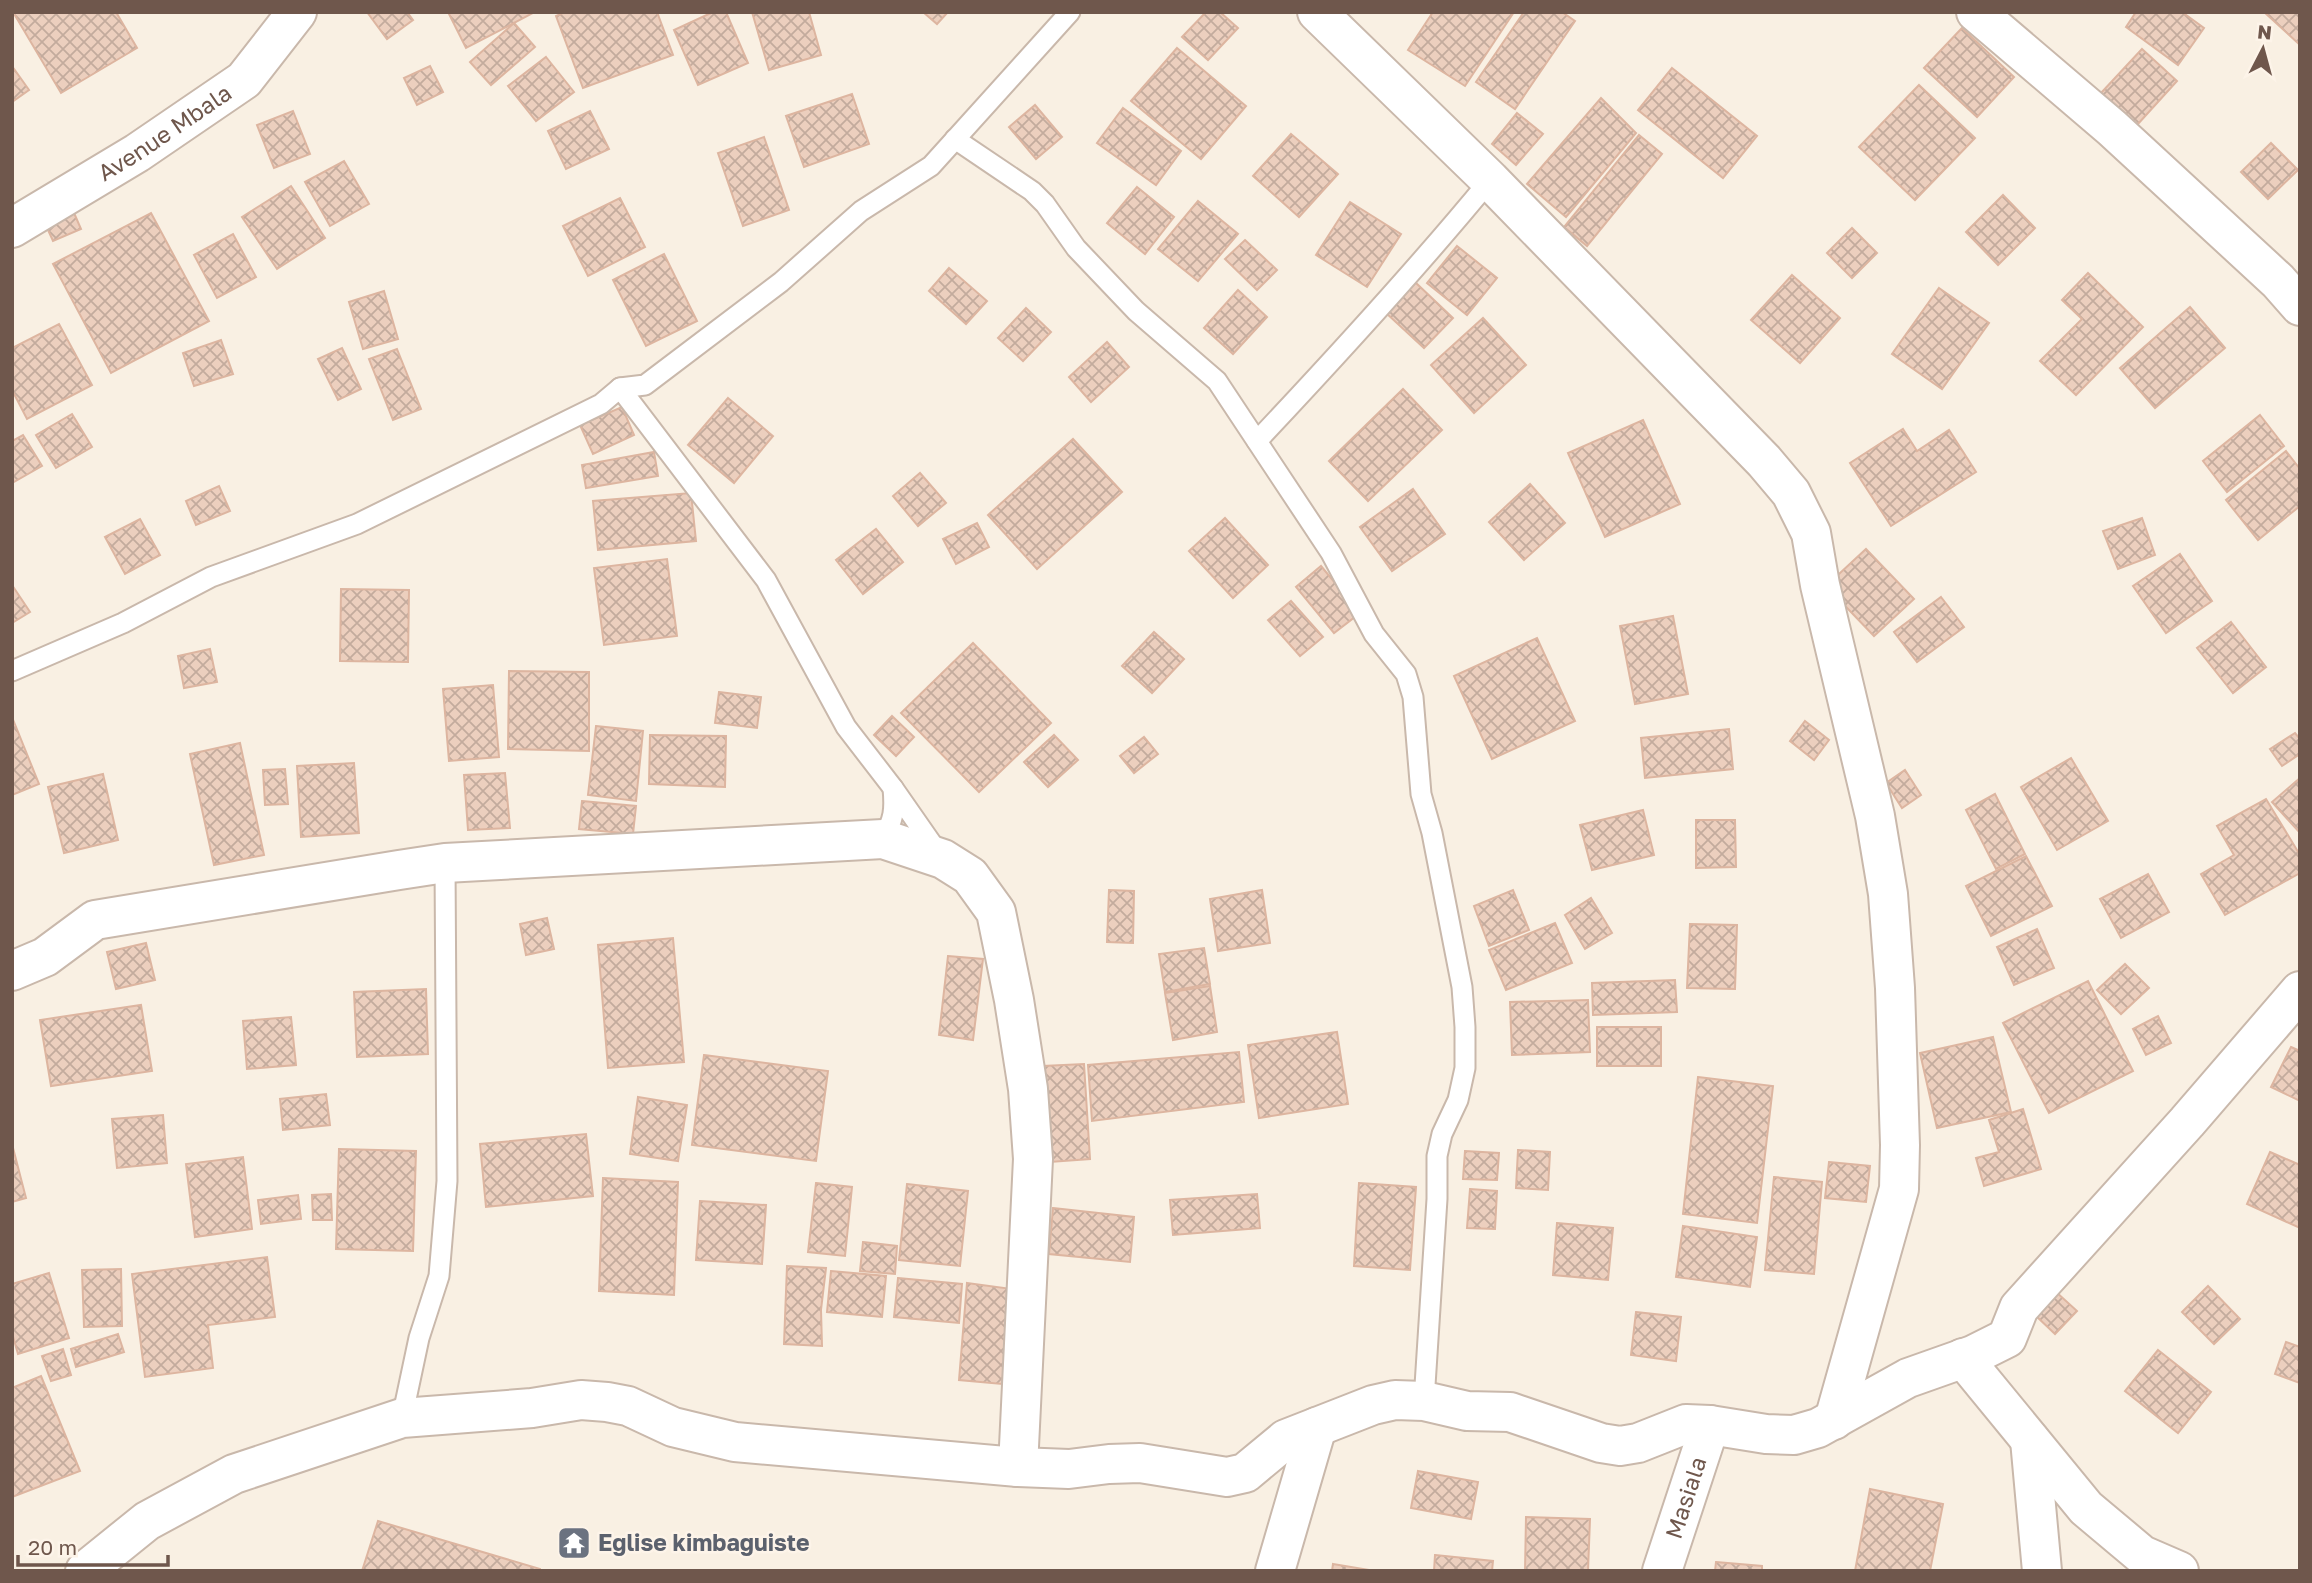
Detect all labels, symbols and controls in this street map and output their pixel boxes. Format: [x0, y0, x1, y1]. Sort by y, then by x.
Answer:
north arrow [2228, 14, 2298, 84]
text: N [2256, 19, 2273, 44]
street label: Avenue Mbala [92, 78, 236, 186]
street label: Masiala [1659, 1453, 1712, 1542]
scale bar [18, 1524, 168, 1568]
temple icon: Eglise kimbaguiste [555, 1524, 593, 1562]
place label: Eglise kimbaguiste [598, 1528, 810, 1556]
text: 20 m [28, 1534, 77, 1560]

